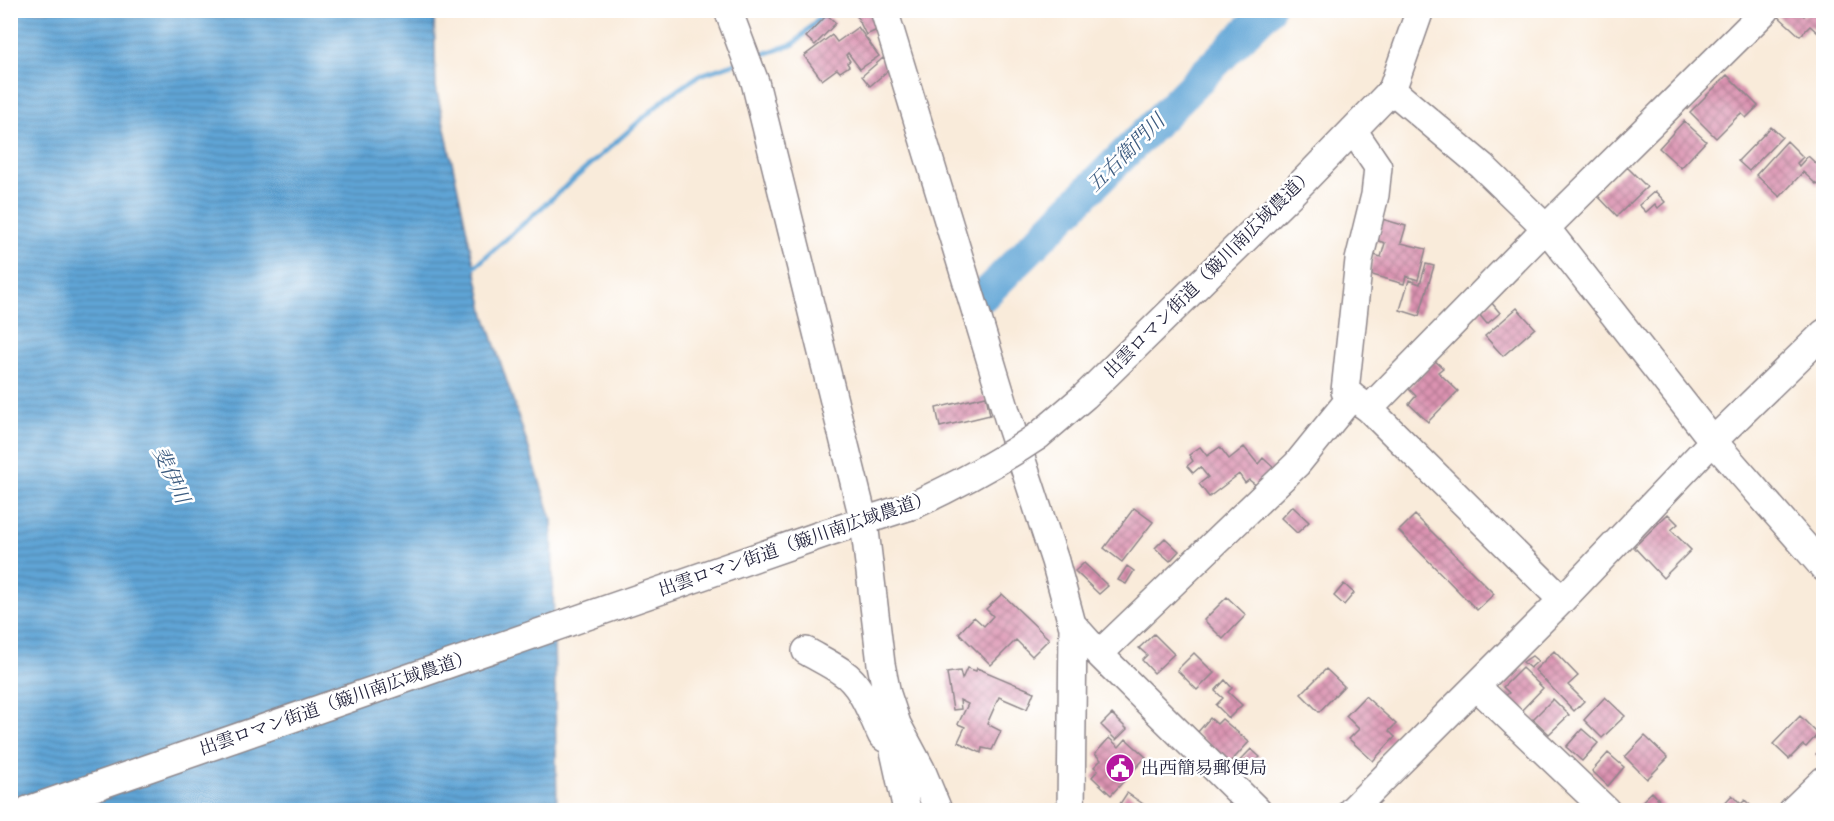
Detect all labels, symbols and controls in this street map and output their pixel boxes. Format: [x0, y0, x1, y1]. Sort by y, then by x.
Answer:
water label: 五右衛門川 [1082, 107, 1172, 197]
street label: 出雲ロマン街道（簸川南広域農道） [1099, 163, 1319, 383]
water label: 斐伊川 [147, 443, 196, 509]
street label: 出雲ロマン街道（簸川南広域農道） [655, 486, 935, 602]
street label: 出雲ロマン街道（簸川南広域農道） [196, 645, 476, 761]
public building icon: 出西簡易郵便局 [1104, 752, 1136, 784]
place label: 出西簡易郵便局 [1141, 757, 1267, 780]

